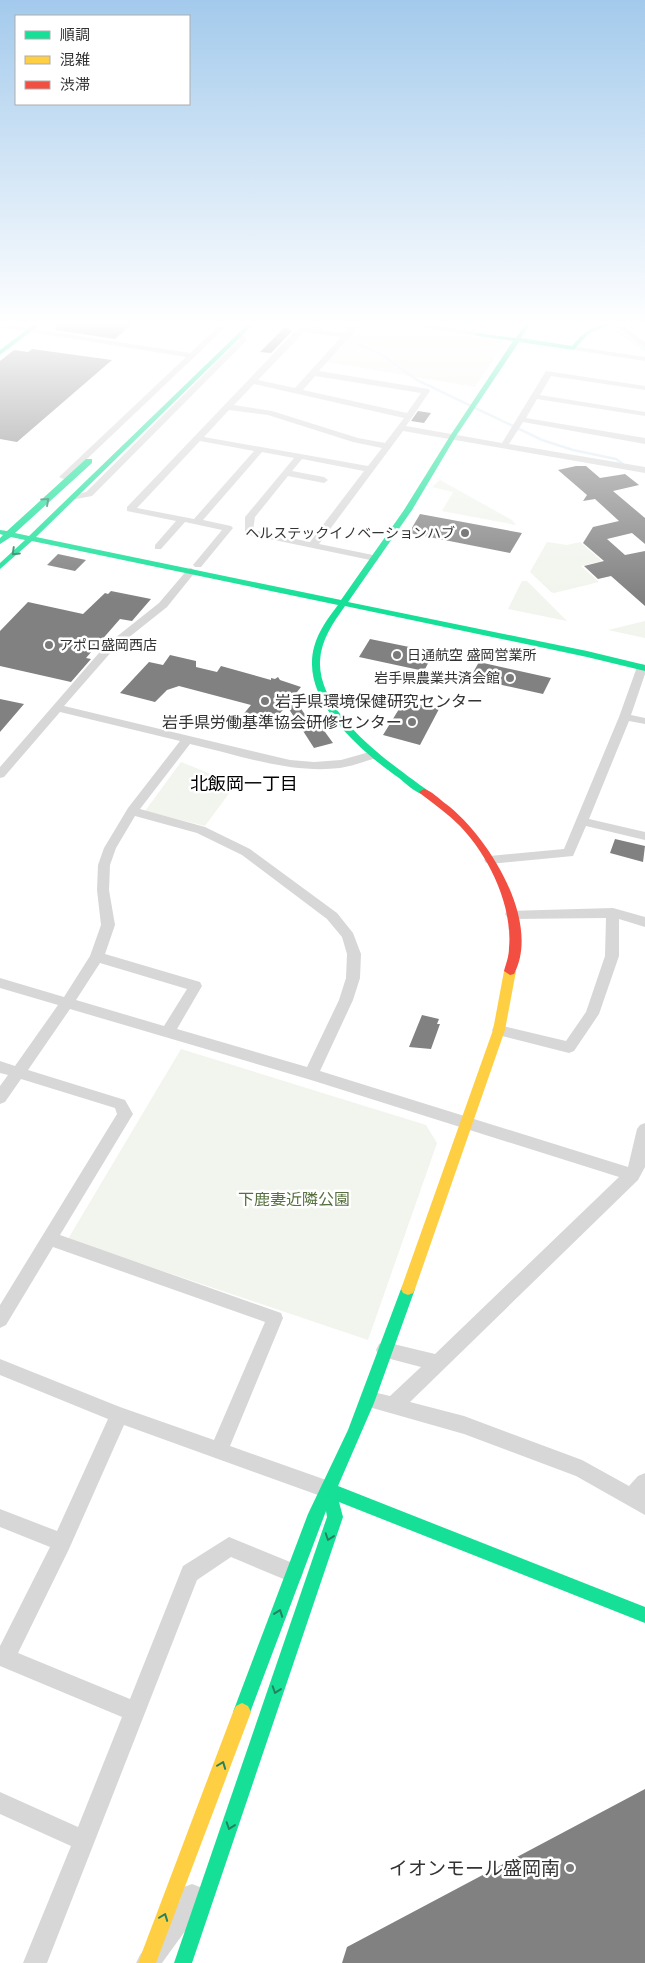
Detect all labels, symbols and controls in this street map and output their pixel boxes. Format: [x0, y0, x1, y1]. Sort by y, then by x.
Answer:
legend [15, 15, 190, 105]
text: 順調 [60, 25, 90, 43]
text: 混雑 [60, 50, 90, 68]
text: 渋滞 [60, 75, 90, 93]
one-way arrow [40, 498, 49, 507]
place label: ヘルステックイノベーションハブ [245, 524, 455, 541]
marker: ヘルステックイノベーションハブ [459, 527, 471, 539]
one-way arrow [11, 546, 20, 555]
place label: アポロ盛岡西店 [59, 636, 157, 653]
marker: アポロ盛岡西店 [43, 639, 55, 651]
place label: 日通航空 盛岡営業所 [407, 646, 537, 663]
marker: 日通航空 盛岡営業所 [391, 649, 403, 661]
place label: 岩手県農業共済会館 [374, 669, 500, 686]
marker: 岩手県農業共済会館 [504, 672, 516, 684]
place label: 岩手県環境保健研究センター [275, 691, 483, 710]
marker: 岩手県環境保健研究センター [259, 695, 271, 707]
place label: 岩手県労働基準協会研修センター [162, 712, 402, 731]
marker: 岩手県労働基準協会研修センター [406, 716, 418, 728]
district label: 北飯岡一丁目 [190, 772, 298, 794]
park label: 下鹿妻近隣公園 [238, 1189, 350, 1208]
one-way arrow [325, 1532, 335, 1540]
one-way arrow [273, 1609, 283, 1618]
one-way arrow [272, 1686, 282, 1694]
one-way arrow [216, 1762, 226, 1770]
one-way arrow [226, 1822, 236, 1830]
place label: イオンモール盛岡南 [389, 1856, 560, 1879]
marker: イオンモール盛岡南 [564, 1862, 576, 1874]
one-way arrow [158, 1914, 168, 1922]

